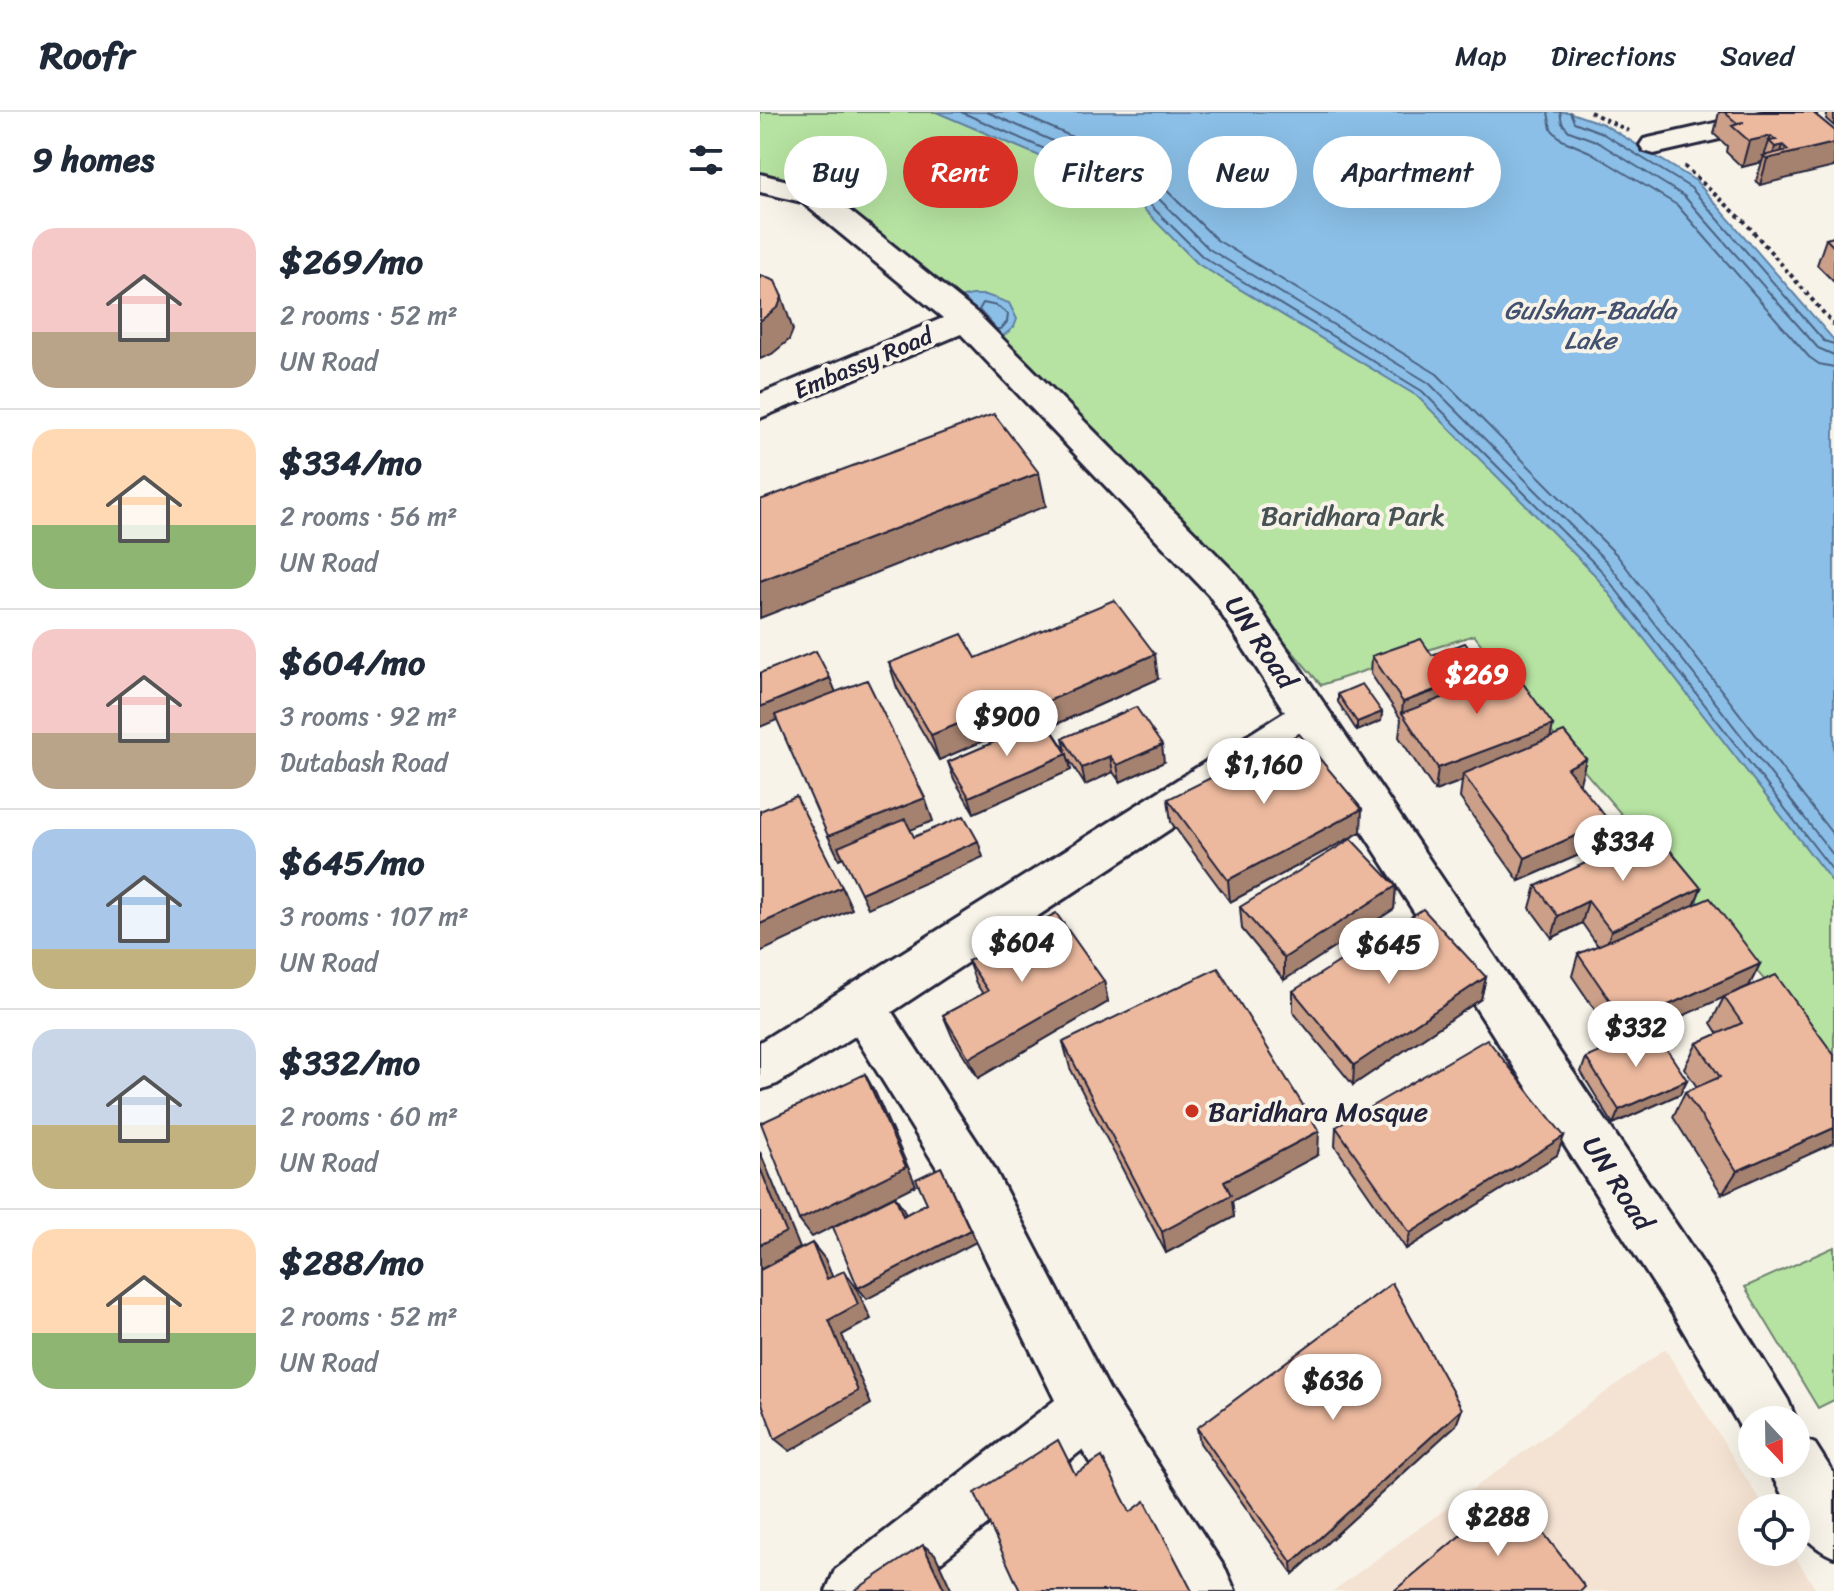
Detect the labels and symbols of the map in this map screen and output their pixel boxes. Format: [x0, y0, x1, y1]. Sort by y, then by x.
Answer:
water label: Gulshan-Badda Lake [1504, 287, 1678, 363]
street label: Embassy Road [787, 314, 940, 411]
park label: Baridhara Park [1261, 491, 1445, 540]
street label: UN Road [1211, 585, 1312, 701]
pin: $269 [1430, 648, 1524, 716]
pin: $900 [960, 690, 1054, 758]
pin: $1,160 [1199, 738, 1329, 806]
pin: $334 [1576, 815, 1670, 883]
pin: $604 [975, 916, 1069, 984]
pin: $645 [1342, 918, 1436, 986]
pin: $332 [1589, 1001, 1683, 1069]
place label: Baridhara Mosque [1208, 1087, 1428, 1136]
marker: Baridhara Mosque [1183, 1102, 1201, 1120]
street label: UN Road [1569, 1126, 1668, 1242]
pin: $636 [1286, 1354, 1380, 1422]
north arrow [1738, 1406, 1810, 1478]
pin: $288 [1451, 1490, 1545, 1558]

